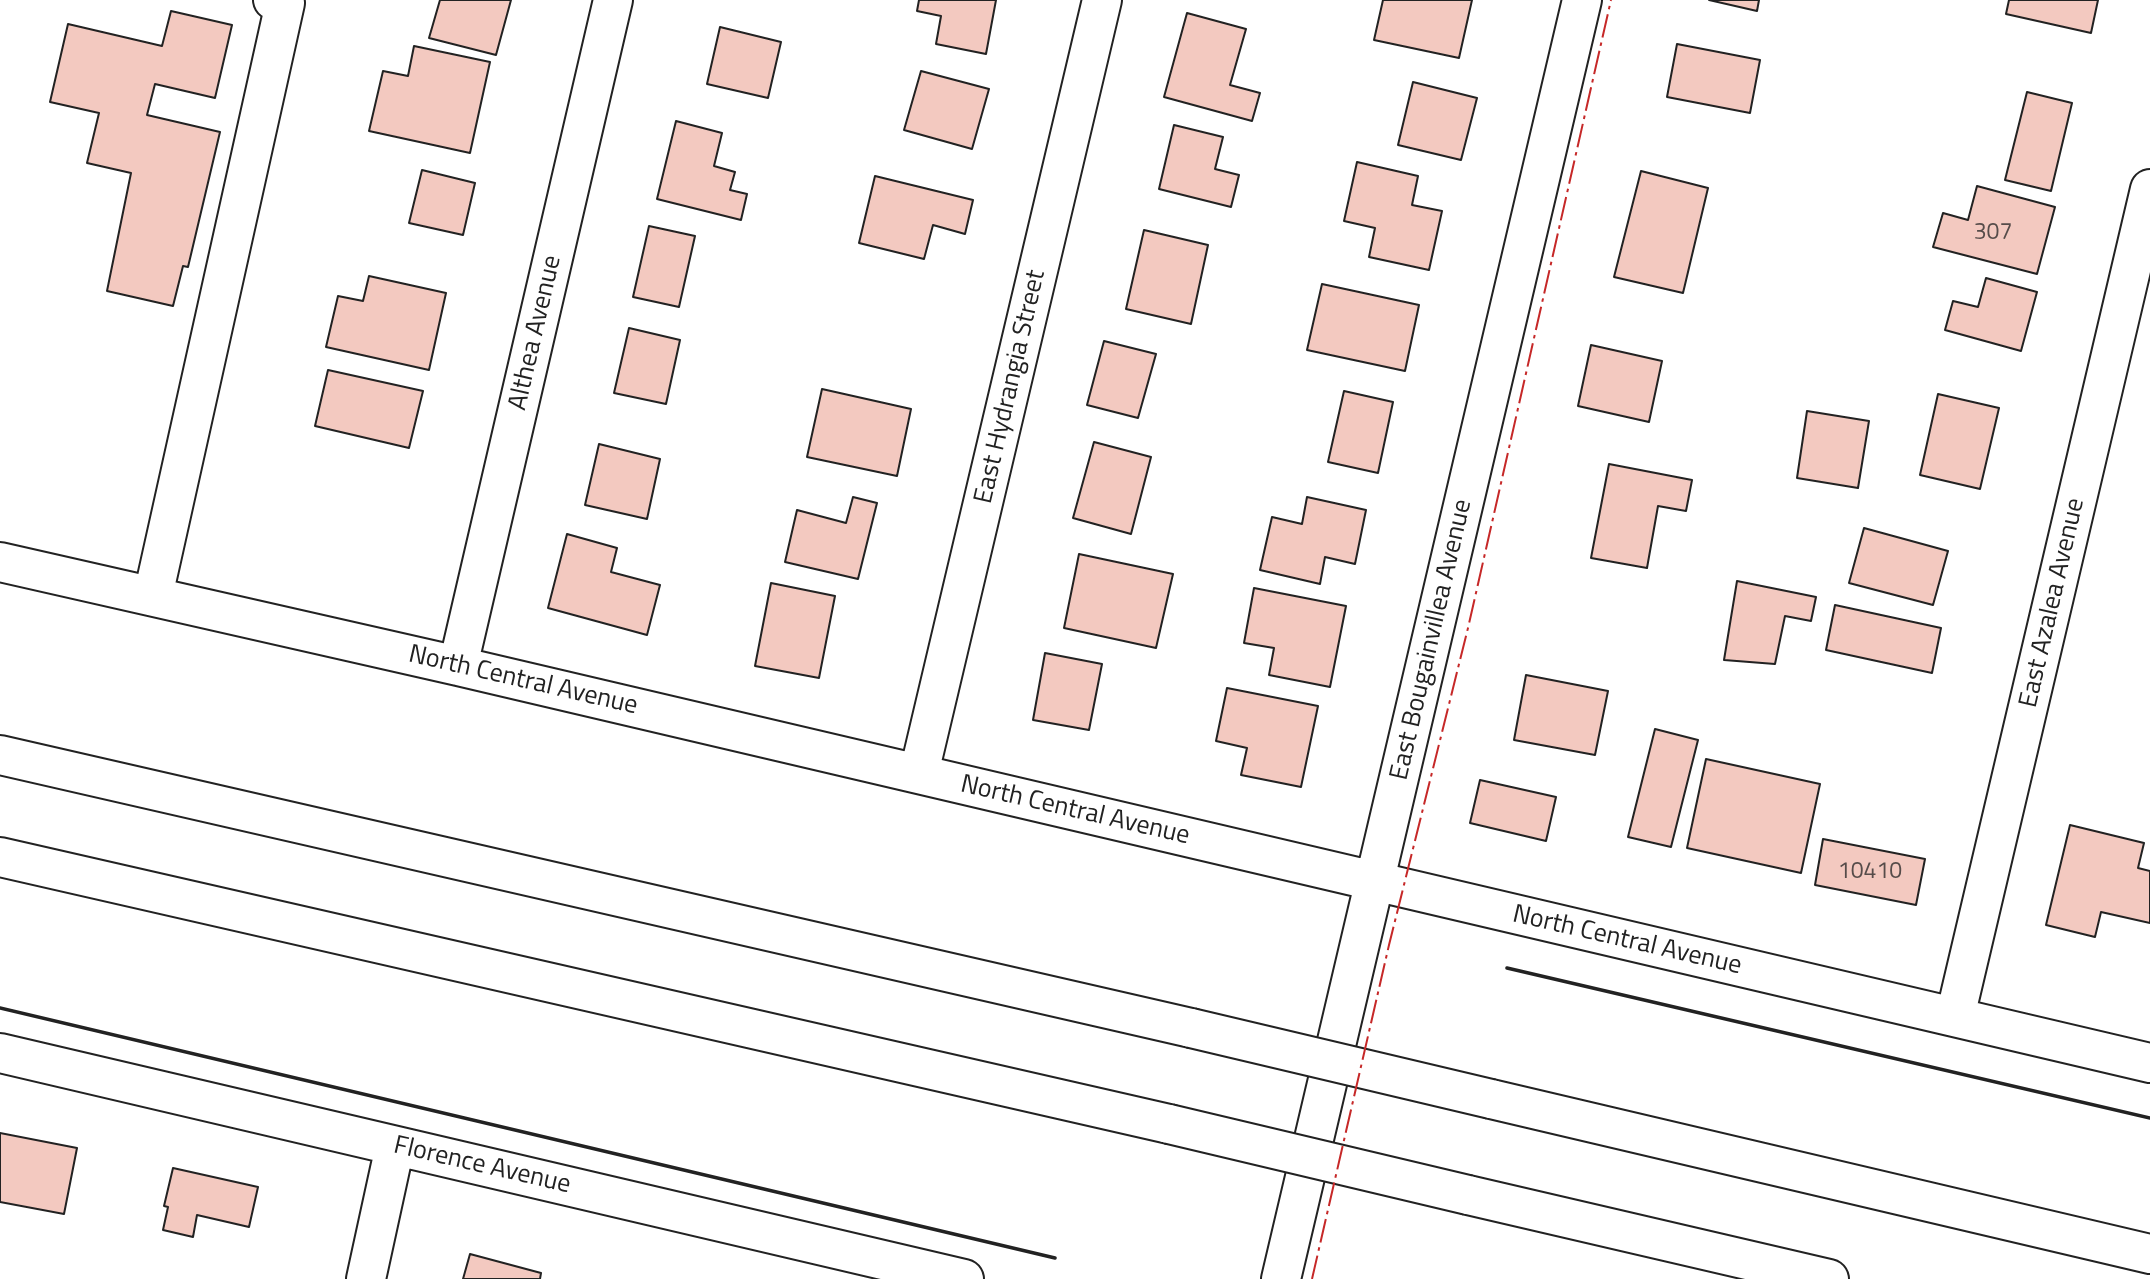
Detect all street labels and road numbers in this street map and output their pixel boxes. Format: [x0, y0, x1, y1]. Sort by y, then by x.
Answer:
street label: Althea Avenue [503, 253, 569, 413]
street label: East Hydrangia Street [969, 267, 1053, 507]
street label: East Azalea Avenue [2014, 495, 2092, 711]
street label: East Bougainvillea Avenue [1384, 497, 1480, 783]
street label: North Central Avenue [405, 639, 641, 723]
street label: North Central Avenue [957, 769, 1193, 853]
street label: North Central Avenue [1509, 899, 1745, 983]
street label: Florence Avenue [391, 1130, 573, 1202]

